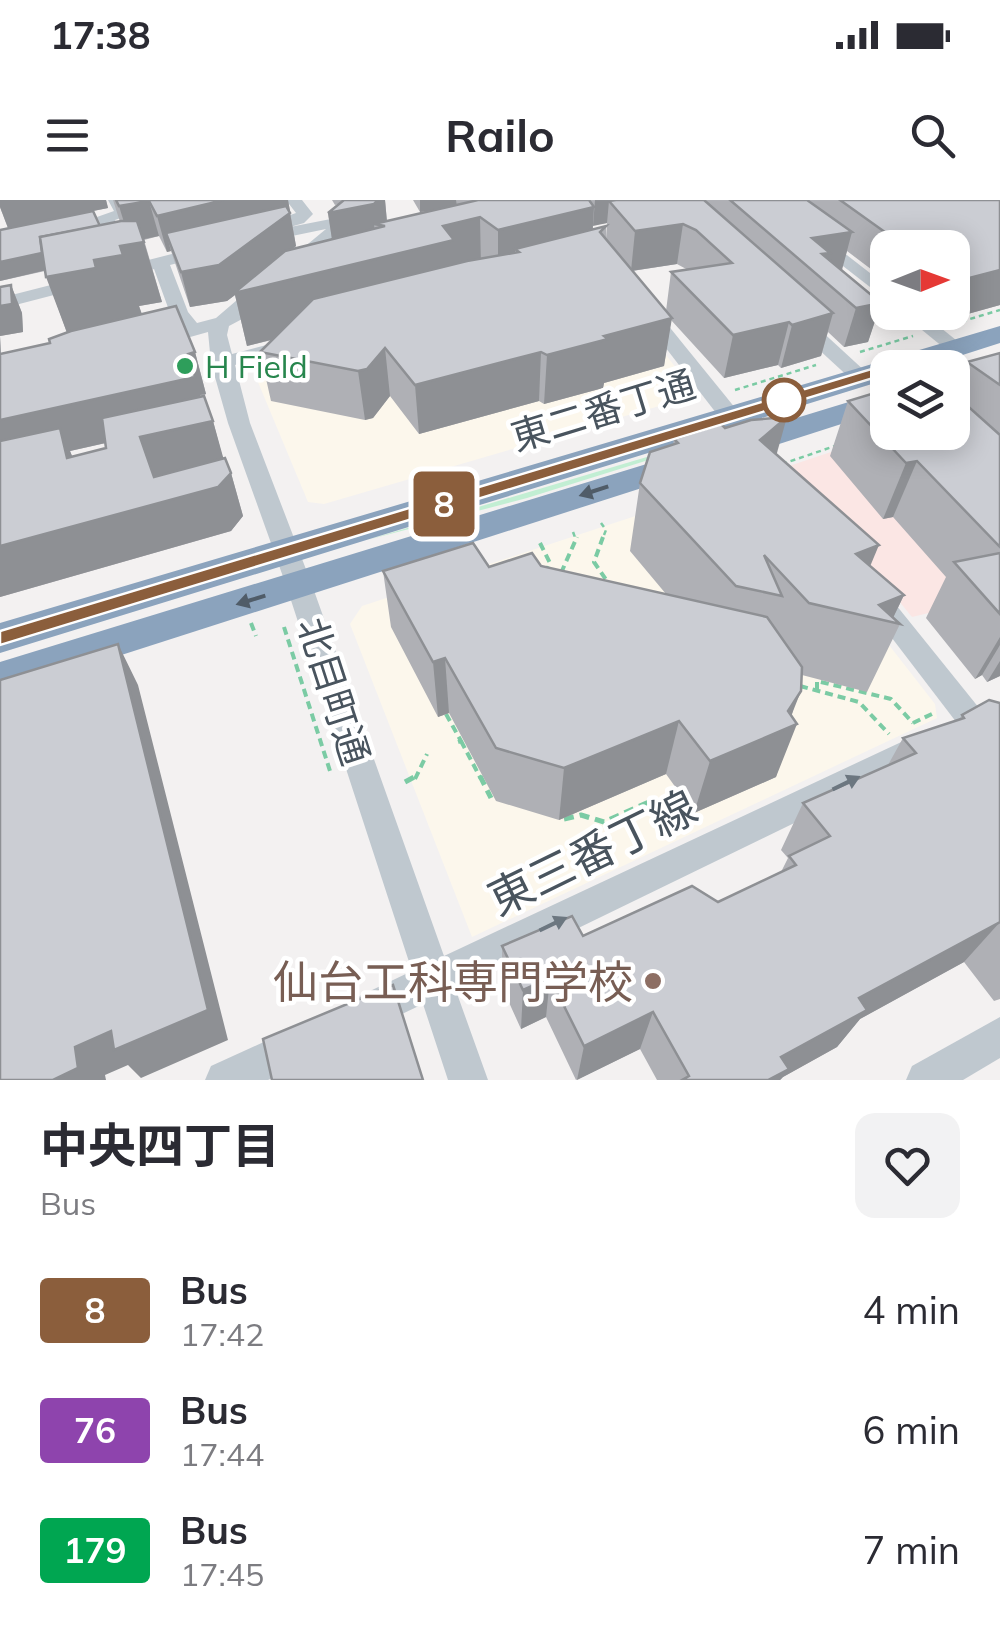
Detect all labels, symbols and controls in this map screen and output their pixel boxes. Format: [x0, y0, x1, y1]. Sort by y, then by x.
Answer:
text: 17:38 [50, 11, 151, 59]
text: Railo [445, 107, 555, 163]
icon: menu [40, 108, 95, 163]
icon: search [905, 108, 960, 163]
north arrow [870, 230, 970, 330]
map controls [870, 230, 970, 450]
place label: H Field [205, 346, 308, 386]
button: layers [870, 350, 970, 450]
marker: H Field [174, 355, 196, 377]
street label: 東二番丁通 [505, 359, 701, 461]
unlabelled marker [763, 379, 805, 421]
line badge: 8 [412, 472, 476, 536]
text: 8 [433, 482, 455, 526]
one-way arrow [579, 485, 609, 500]
one-way arrow [235, 593, 266, 608]
street label: 北目町通 [288, 611, 380, 771]
one-way arrow [831, 775, 860, 792]
street label: 東三番丁線 [479, 778, 705, 926]
one-way arrow [538, 915, 567, 932]
place label: 仙台工科専門学校 [273, 953, 633, 1009]
marker: 仙台工科専門学校 [642, 970, 664, 992]
button: heart [855, 1113, 960, 1218]
text: 中央四丁目 [40, 1115, 280, 1175]
text: Bus [40, 1183, 96, 1223]
text: Bus [180, 1266, 248, 1314]
text: 4 min [863, 1286, 960, 1334]
text: 8 [84, 1288, 106, 1332]
text: 17:42 [180, 1314, 264, 1354]
text: Bus [180, 1386, 248, 1434]
text: 6 min [863, 1406, 960, 1454]
text: 76 [74, 1408, 116, 1452]
text: 17:44 [180, 1434, 264, 1474]
text: Bus [180, 1506, 248, 1554]
text: 7 min [863, 1526, 960, 1574]
text: 179 [63, 1528, 127, 1572]
text: 17:45 [180, 1554, 264, 1594]

